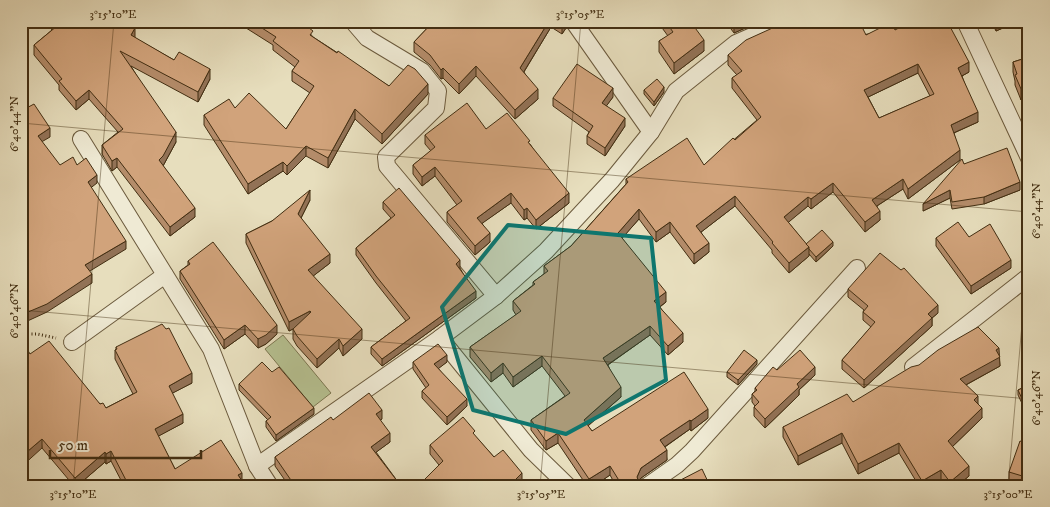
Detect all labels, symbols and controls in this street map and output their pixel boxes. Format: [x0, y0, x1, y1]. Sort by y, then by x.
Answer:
text: 3°15'10"E [90, 7, 137, 22]
text: 3°15'05"E [556, 7, 605, 22]
text: 6°40'44"N [7, 96, 22, 152]
text: 6°40'44"N [1029, 183, 1044, 239]
text: 6°40'46"N [7, 283, 22, 339]
text: 6°40'46"N [1029, 370, 1044, 426]
scale bar [50, 427, 201, 459]
text: 50 m [58, 436, 88, 455]
text: 3°15'10"E [50, 487, 97, 502]
text: 3°15'05"E [517, 487, 566, 502]
text: 3°15'00"E [983, 487, 1033, 502]

